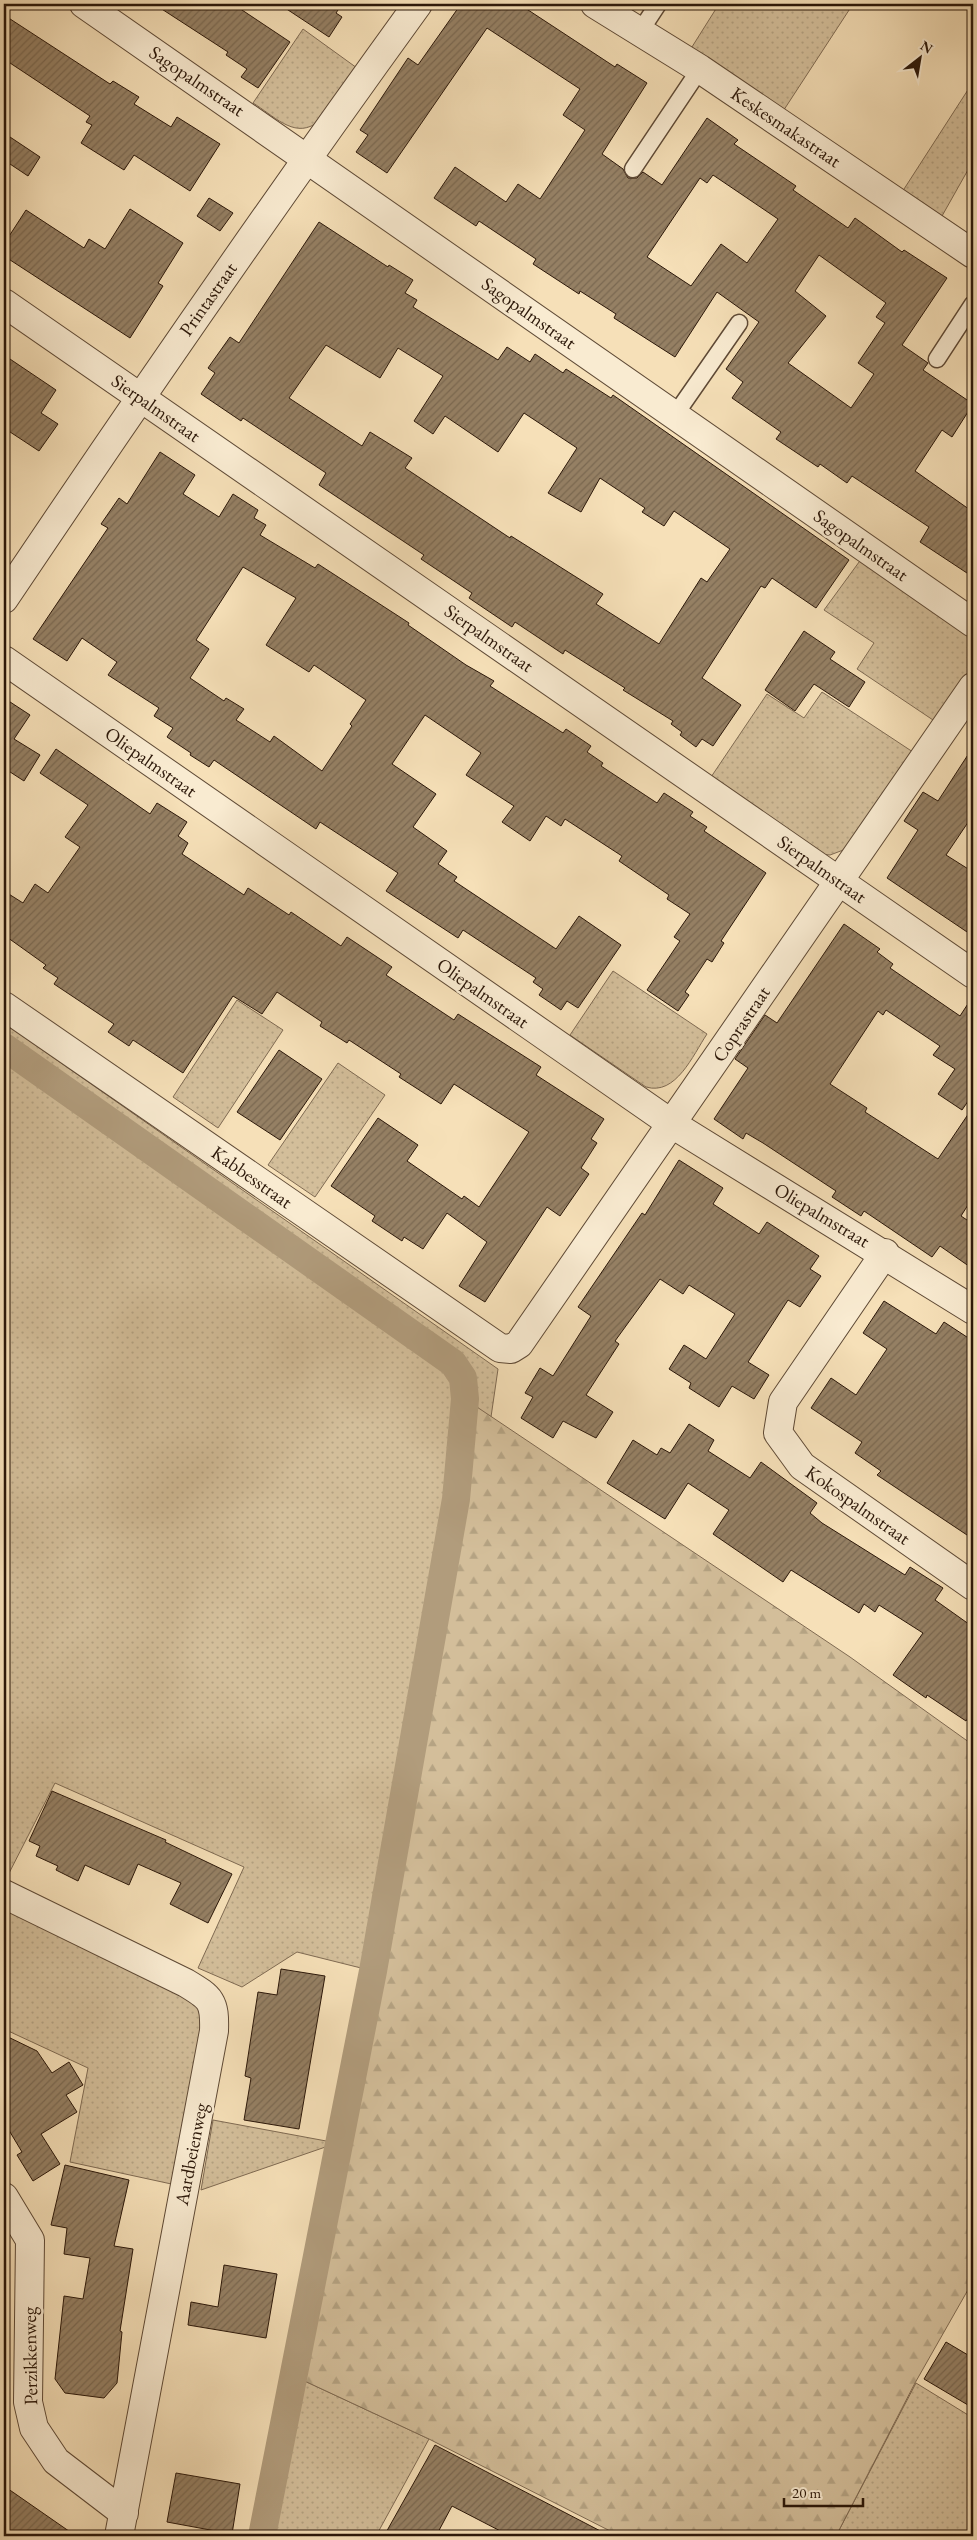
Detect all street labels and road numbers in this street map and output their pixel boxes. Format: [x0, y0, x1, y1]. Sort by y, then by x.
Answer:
street label: Sagopalmstraat [144, 40, 250, 122]
street label: Keskesmakastraat [726, 81, 846, 173]
street label: Printastraat [173, 257, 243, 341]
street label: Sagopalmstraat [477, 271, 581, 355]
street label: Sierpalmstraat [107, 368, 205, 448]
street label: Sagopalmstraat [809, 503, 913, 587]
street label: Sierpalmstraat [440, 598, 538, 678]
street label: Oliepalmstraat [100, 721, 202, 803]
street label: Sierpalmstraat [773, 829, 871, 909]
street label: Oliepalmstraat [432, 952, 534, 1034]
street label: Coprastraat [707, 981, 775, 1067]
street label: Kabbesstraat [207, 1140, 297, 1214]
street label: Oliepalmstraat [770, 1177, 874, 1253]
street label: Kokospalmstraat [801, 1460, 915, 1550]
street label: Aardbeienweg [169, 2100, 213, 2208]
street label: Perzikkenweg [17, 2306, 43, 2405]

